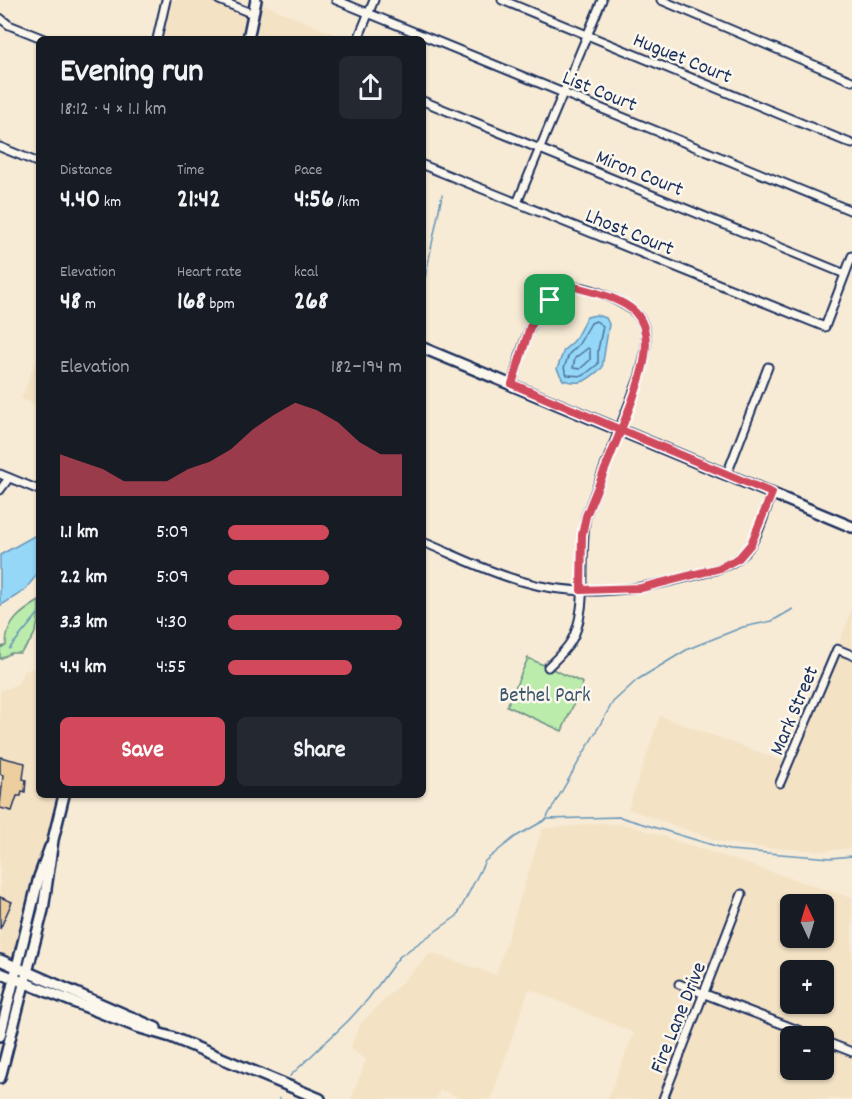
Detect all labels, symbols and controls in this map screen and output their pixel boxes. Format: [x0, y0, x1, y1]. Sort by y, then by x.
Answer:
street label: Huguet Court [628, 26, 736, 93]
text: Evening run [60, 50, 204, 97]
button: share [339, 56, 402, 119]
street label: List Court [557, 64, 641, 121]
text: 18:12 · 4 × 1.1 km [60, 96, 166, 124]
street label: Miron Court [591, 144, 687, 206]
text: Distance [60, 159, 112, 182]
text: Time [177, 159, 204, 182]
text: Pace [294, 159, 322, 182]
text: 4.40 [60, 182, 100, 219]
text: 21:42 [177, 182, 221, 219]
text: 4:56 [294, 182, 334, 219]
text: km [100, 191, 121, 214]
text: /km [334, 191, 360, 214]
street label: Lhost Court [580, 202, 678, 265]
text: Elevation [60, 261, 116, 284]
text: Heart rate [177, 261, 242, 284]
text: kcal [294, 261, 318, 284]
pin [524, 274, 575, 325]
icon: arrive [533, 283, 566, 316]
text: 48 [60, 284, 81, 321]
text: 168 [177, 284, 206, 321]
text: 268 [294, 284, 329, 321]
text: m [81, 293, 96, 316]
text: bpm [206, 293, 235, 316]
text: Elevation [60, 354, 130, 382]
text: 182–194 m [331, 354, 402, 382]
text: 1.1 km [60, 519, 99, 547]
text: 5:09 [156, 519, 189, 547]
text: 2.2 km [60, 564, 107, 592]
text: 5:09 [156, 564, 189, 592]
text: 3.3 km [60, 609, 108, 637]
text: 4:30 [156, 609, 187, 637]
text: 4.4 km [60, 654, 106, 682]
text: 4:55 [156, 654, 186, 682]
street label: Mark Street [764, 662, 828, 760]
park label: Bethel Park [499, 682, 591, 712]
button: Save [60, 717, 225, 786]
button: Share [237, 717, 402, 786]
north arrow [780, 894, 834, 948]
map controls [780, 894, 834, 1080]
street label: Fire Lane Drive [644, 958, 716, 1078]
button: + [780, 960, 834, 1014]
button: − [780, 1026, 834, 1080]

